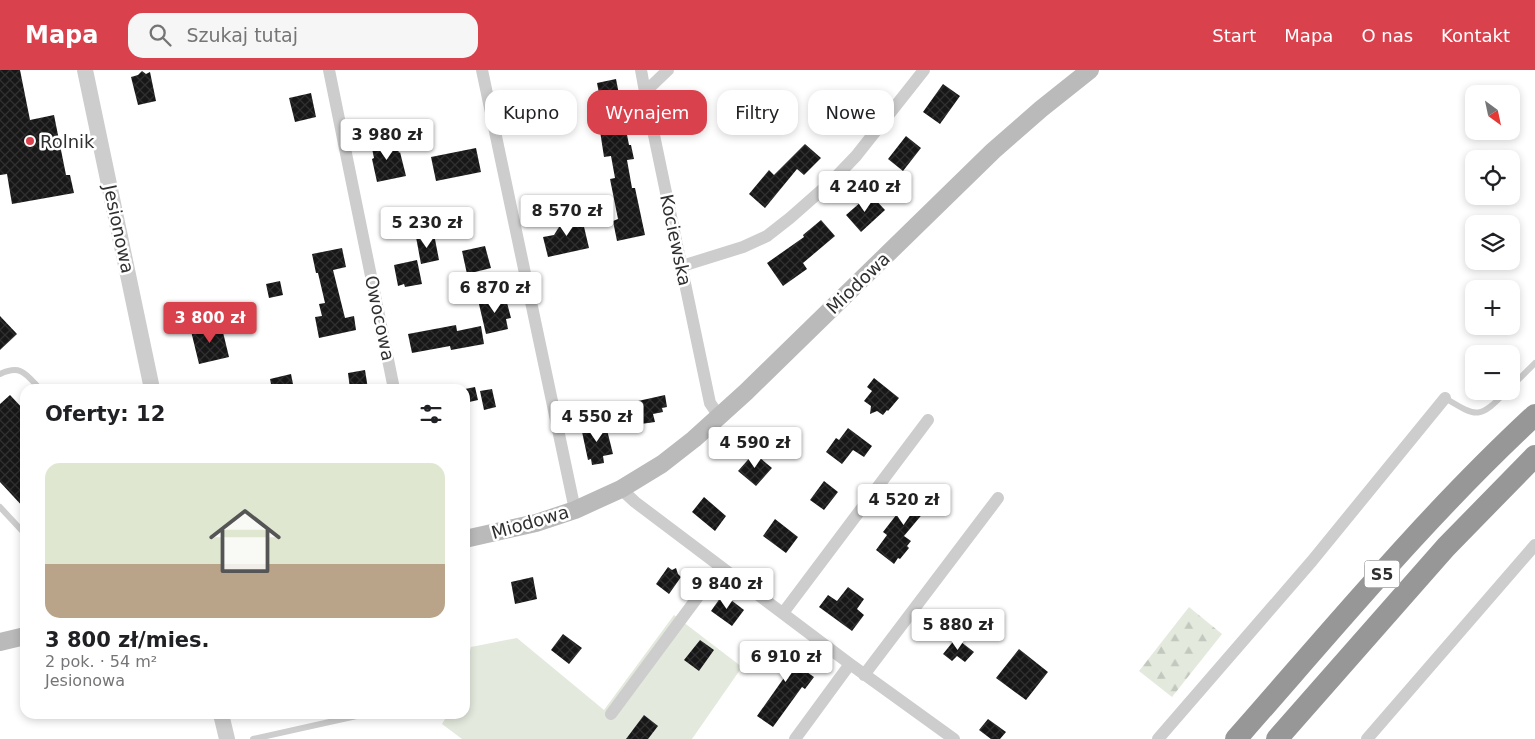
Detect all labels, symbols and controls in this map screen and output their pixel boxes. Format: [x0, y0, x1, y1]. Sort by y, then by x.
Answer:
search box [128, 13, 478, 58]
text: Mapa [25, 21, 98, 49]
icon: search [146, 21, 174, 49]
text: Szukaj tutaj [186, 24, 298, 46]
text: Start [1212, 25, 1256, 46]
text: Mapa [1284, 25, 1333, 46]
text: O nas [1361, 25, 1413, 46]
text: Kontakt [1441, 25, 1510, 46]
north arrow [1465, 85, 1520, 140]
map controls [1465, 85, 1520, 400]
chip: Kupno [485, 90, 577, 135]
chip: Wynajem [587, 90, 707, 135]
chip: Filtry [717, 90, 798, 135]
chip: Nowe [808, 90, 894, 135]
pin: 3 980 zł [335, 118, 439, 161]
text: 3 980 zł [352, 125, 422, 144]
place label: Rolnik [40, 131, 95, 152]
marker: Rolnik [24, 135, 36, 147]
button: locate [1465, 150, 1520, 205]
pin: 4 240 zł [813, 170, 917, 213]
text: 4 240 zł [830, 177, 900, 196]
street label: Jesionowa [99, 182, 139, 275]
street label: Kociewska [656, 192, 696, 288]
pin: 8 570 zł [515, 194, 619, 237]
text: 8 570 zł [532, 201, 602, 220]
pin: 5 230 zł [375, 206, 479, 249]
text: 5 230 zł [392, 213, 462, 232]
button: layers [1465, 215, 1520, 270]
street label: Miodowa [822, 248, 894, 318]
pin: 6 870 zł [443, 272, 547, 314]
street label: Owocowa [361, 273, 399, 363]
text: 6 870 zł [460, 278, 530, 297]
button: + [1465, 280, 1520, 335]
pin: 3 800 zł [158, 302, 262, 344]
text: 3 800 zł [175, 308, 245, 327]
button: − [1465, 345, 1520, 400]
icon: filters [417, 400, 445, 428]
pin: 4 550 zł [545, 400, 649, 443]
text: Oferty: 12 [45, 402, 165, 426]
text: 4 550 zł [562, 407, 632, 426]
pin: 4 590 zł [703, 426, 807, 469]
text: 4 590 zł [720, 433, 790, 452]
pin: 4 520 zł [852, 484, 956, 526]
text: 4 520 zł [869, 490, 939, 509]
icon: home [200, 496, 290, 586]
street label: Miodowa [489, 501, 571, 543]
road number: S5 [1364, 560, 1400, 588]
pin: 9 840 zł [675, 568, 779, 610]
text: 9 840 zł [692, 574, 762, 593]
pin: 5 880 zł [906, 608, 1010, 651]
text: 5 880 zł [923, 615, 993, 634]
text: 3 800 zł/mies. [45, 628, 210, 652]
pin: 6 910 zł [734, 640, 838, 683]
text: 6 910 zł [751, 647, 821, 666]
text: 2 pok. · 54 m² [45, 652, 157, 671]
text: Jesionowa [45, 671, 125, 690]

